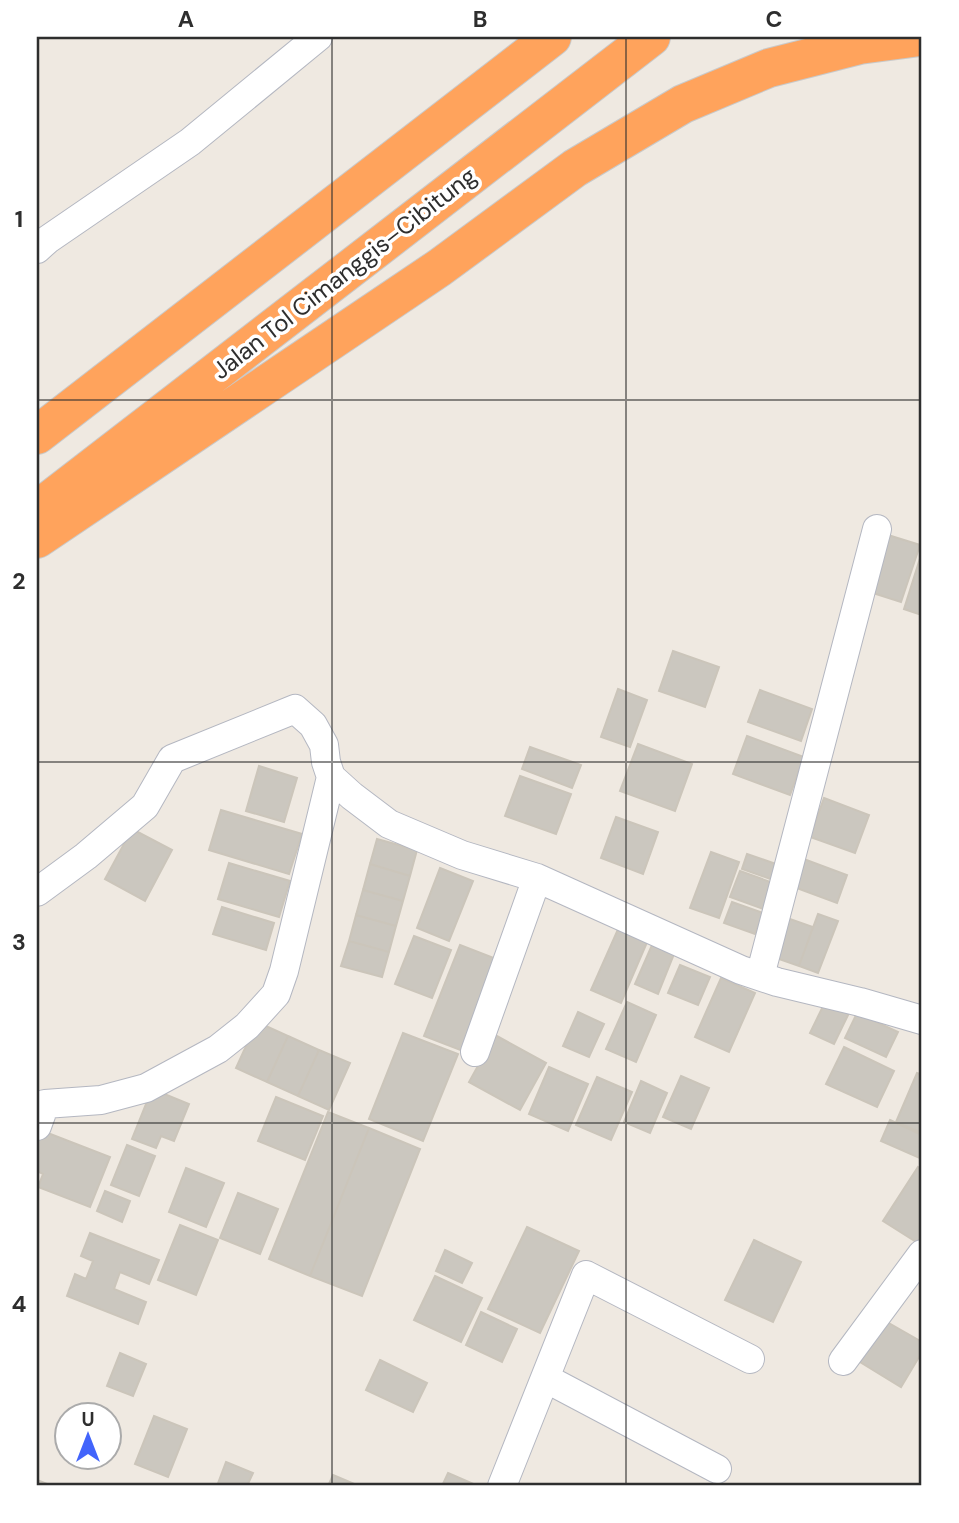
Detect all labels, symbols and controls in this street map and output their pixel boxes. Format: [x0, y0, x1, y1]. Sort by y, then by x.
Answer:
text: A [178, 4, 194, 34]
text: B [473, 4, 487, 34]
text: C [766, 4, 782, 34]
street label: Jalan Tol Cimanggis–Cibitung [206, 160, 482, 386]
text: 1 [15, 204, 23, 234]
text: 2 [12, 566, 26, 596]
text: 3 [12, 927, 26, 957]
text: 4 [12, 1289, 27, 1319]
north arrow [52, 1400, 122, 1470]
text: U [81, 1407, 95, 1432]

